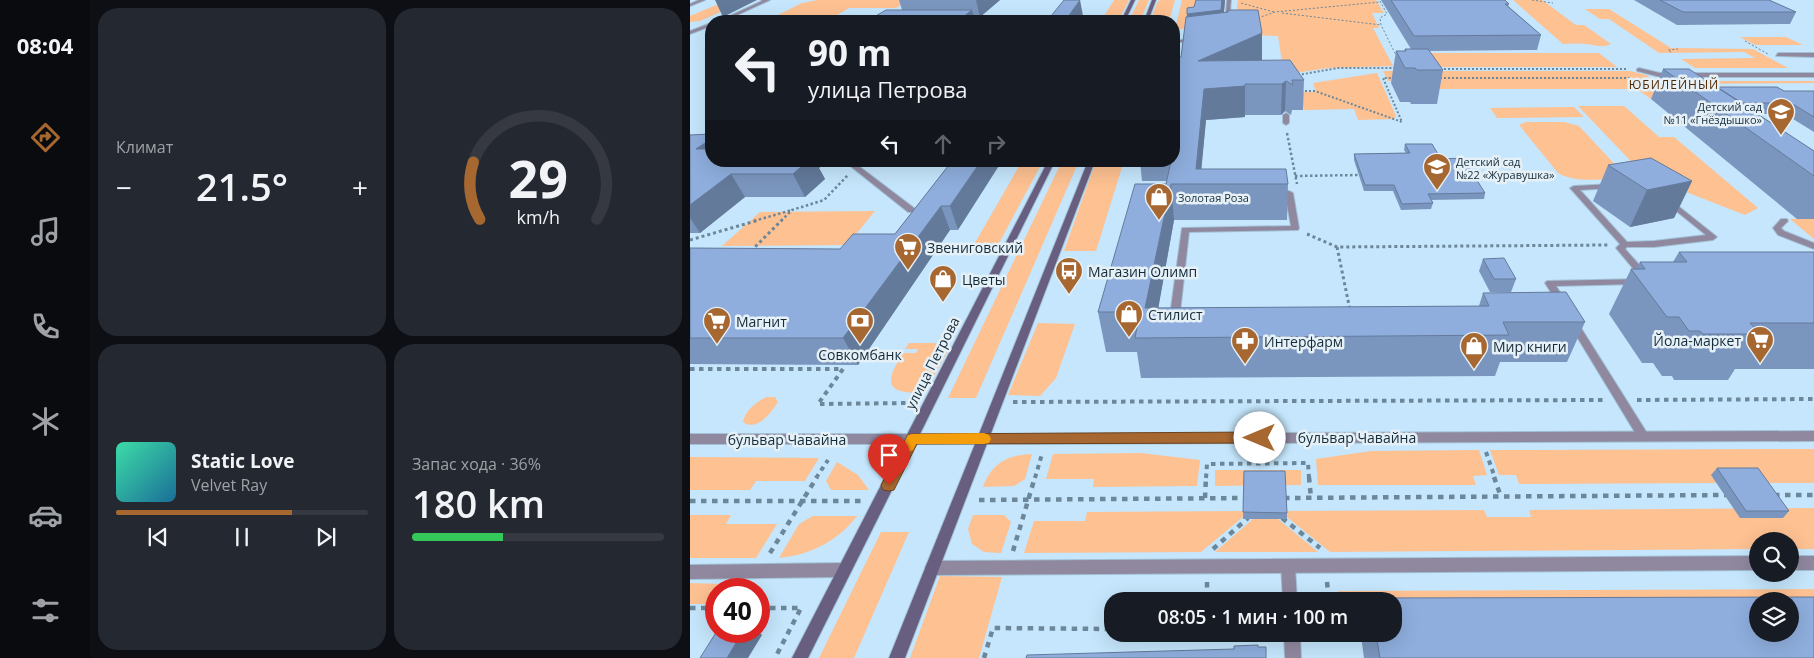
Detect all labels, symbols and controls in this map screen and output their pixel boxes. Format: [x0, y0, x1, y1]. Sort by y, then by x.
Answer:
text: 90 m [808, 29, 891, 76]
text: 08:04 [17, 30, 73, 60]
icon: left [725, 35, 790, 100]
text: улица Петрова [808, 74, 968, 104]
district label: ЮБИЛЕЙНЫЙ [1629, 76, 1719, 93]
school or university icon: Детский сад №11 «Гнёздышко» [1766, 97, 1796, 136]
place label: Детский сад №11 «Гнёздышко» [1663, 99, 1763, 127]
icon: directions [28, 120, 63, 155]
icon: left [876, 130, 904, 158]
icon: ahead [929, 130, 957, 158]
icon: right [982, 130, 1010, 158]
text: Климат [116, 136, 173, 158]
text: 29 [508, 142, 568, 213]
school or university icon: Детский сад №22 «Журавушка» [1422, 152, 1452, 191]
place label: Детский сад №22 «Журавушка» [1456, 154, 1555, 182]
text: 21.5° [196, 160, 288, 212]
text: − [116, 168, 132, 206]
text: + [352, 168, 368, 206]
shop icon: Золотая Роза [1144, 182, 1174, 221]
place label: Золотая Роза [1178, 190, 1249, 205]
text: km/h [516, 205, 560, 229]
icon: music [28, 214, 63, 249]
supermarket icon: Звениговский [893, 232, 923, 271]
place label: Звениговский [927, 238, 1023, 257]
bus stop icon: Магазин Олимп [1054, 256, 1084, 295]
place label: Магазин Олимп [1088, 262, 1197, 281]
shop icon: Цветы [928, 264, 958, 303]
place label: Цветы [962, 270, 1006, 289]
shop icon: Стилист [1114, 299, 1144, 338]
place label: Стилист [1148, 305, 1203, 324]
supermarket icon: Магнит [702, 306, 732, 345]
bank icon: Совкомбанк [845, 306, 875, 345]
icon: phone [28, 309, 63, 344]
place label: Магнит [736, 312, 787, 331]
street label: улица Петрова [900, 313, 964, 413]
supermarket icon: Йола-маркет [1745, 325, 1775, 364]
pharmacy icon: Интерфарм [1230, 326, 1260, 365]
shop icon: Мир книги [1459, 331, 1489, 370]
place label: Йола-маркет [1653, 331, 1741, 350]
place label: Интерфарм [1264, 332, 1343, 351]
place label: Мир книги [1493, 337, 1567, 356]
place label: Совкомбанк [818, 345, 902, 364]
icon: climate [28, 404, 63, 439]
position arrow [1233, 411, 1285, 463]
street label: бульвар Чавайна [1298, 428, 1416, 447]
street label: бульвар Чавайна [728, 430, 846, 449]
pin [868, 434, 910, 485]
icon: arrive [875, 441, 903, 469]
text: Static Love [191, 448, 294, 474]
text: Запас хода · 36% [412, 453, 541, 475]
text: Velvet Ray [191, 474, 267, 496]
text: 180 km [412, 477, 545, 529]
icon: car [28, 498, 63, 533]
icon: previous [144, 523, 172, 551]
icon: pause [228, 523, 256, 551]
icon: next [312, 523, 340, 551]
map controls [1749, 532, 1799, 642]
button: search [1749, 532, 1799, 582]
speed limit sign: 40 [705, 578, 770, 643]
button: layers [1749, 592, 1799, 642]
icon: filters [28, 593, 63, 628]
text: 08:05 · 1 мин · 100 m [1158, 604, 1348, 630]

